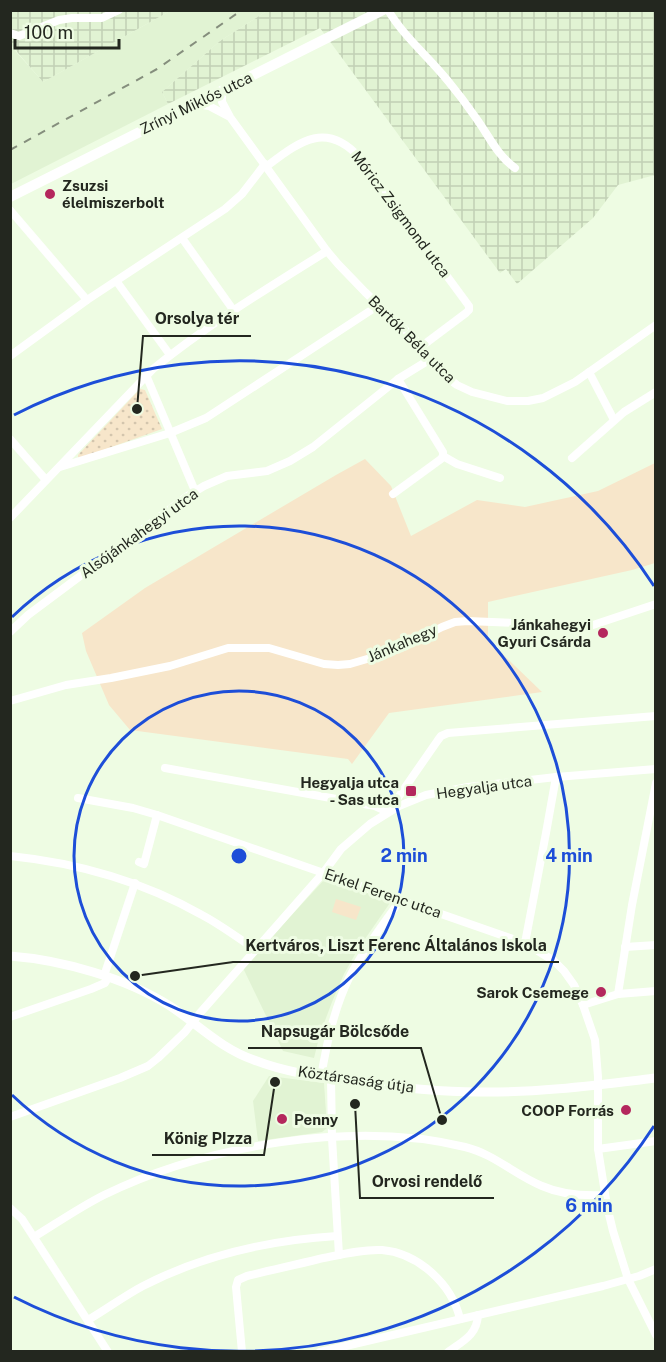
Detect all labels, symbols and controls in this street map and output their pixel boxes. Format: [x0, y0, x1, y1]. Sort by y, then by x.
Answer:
scale bar [15, 12, 118, 50]
text: 100 m [24, 22, 73, 43]
street label: Zrínyi Miklós utca [137, 68, 255, 138]
street label: Móricz Zsigmond utca [348, 148, 454, 280]
place label: Zsuzsi élelmiszerbolt [62, 177, 164, 211]
marker: Zsuzsi élelmiszerbolt [43, 187, 57, 201]
street label: Bartók Béla utca [365, 292, 459, 386]
callout: Orsolya tér [143, 302, 251, 336]
text: Orsolya tér [155, 309, 240, 328]
street label: Alsójánkahegyi utca [77, 485, 201, 581]
place label: Jánkahegyi Gyuri Csárda [498, 616, 591, 650]
street label: Jánkahegy [365, 621, 439, 665]
marker: Jánkahegyi Gyuri Csárda [596, 626, 610, 640]
street label: Hegyalja utca [435, 772, 533, 802]
place label: Hegyalja utca - Sas utca [300, 774, 399, 808]
marker: Hegyalja utca - Sas utca [404, 784, 418, 798]
text: 2 min [380, 845, 428, 866]
text: 4 min [545, 845, 593, 866]
centre of rings [229, 846, 249, 866]
street label: Erkel Ferenc utca [322, 865, 444, 921]
callout: Kertváros, Liszt Ferenc Általános Iskola [233, 928, 559, 962]
text: Kertváros, Liszt Ferenc Általános Iskola [245, 935, 547, 955]
place label: Sarok Csemege [476, 984, 589, 1001]
marker: Sarok Csemege [594, 985, 608, 999]
callout: Napsugár Bölcsőde [248, 1014, 421, 1048]
text: Napsugár Bölcsőde [261, 1022, 409, 1041]
street label: Köztársaság útja [297, 1062, 415, 1096]
place label: COOP Forrás [521, 1102, 614, 1119]
marker: COOP Forrás [619, 1103, 633, 1117]
place label: Penny [294, 1111, 339, 1128]
marker: Penny [275, 1112, 289, 1126]
callout: König PIzza [152, 1121, 264, 1155]
text: König PIzza [164, 1129, 252, 1148]
callout: Orvosi rendelő [360, 1164, 494, 1198]
text: Orvosi rendelő [372, 1172, 483, 1191]
text: 6 min [565, 1195, 613, 1216]

